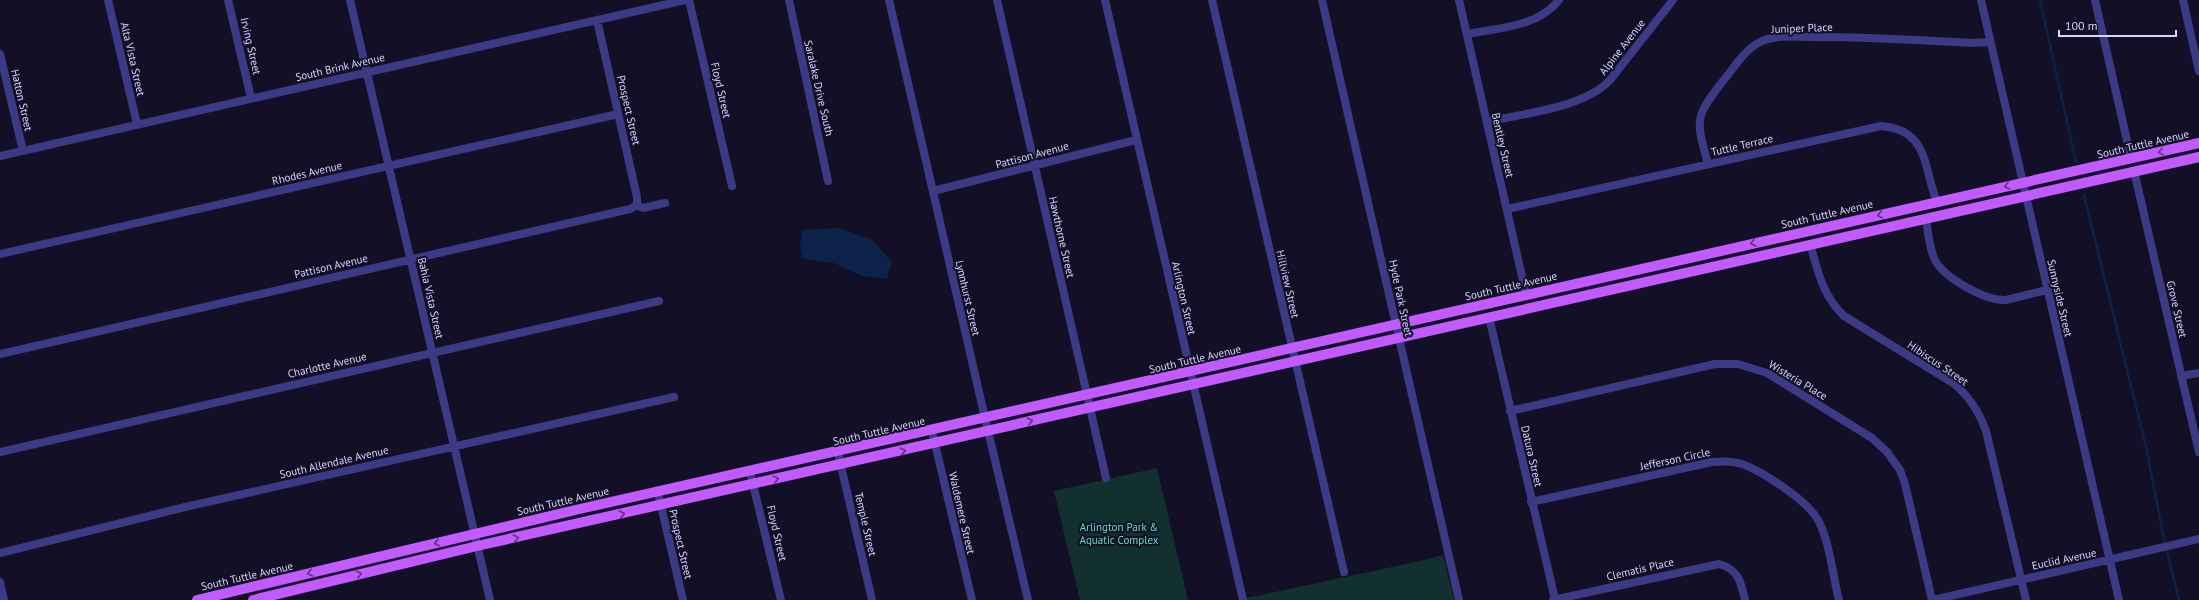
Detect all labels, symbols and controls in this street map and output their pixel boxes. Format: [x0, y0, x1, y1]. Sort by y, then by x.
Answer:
scale bar [2059, 12, 2176, 38]
street label: Irving Street [238, 16, 264, 76]
street label: Alpine Avenue [1596, 16, 1648, 78]
text: 100 m [2065, 18, 2098, 33]
street label: Juniper Place [1770, 20, 1833, 36]
street label: Alta Vista Street [118, 21, 148, 98]
street label: Saralake Drive South [801, 39, 837, 137]
street label: South Brink Avenue [294, 50, 386, 84]
street label: Floyd Street [708, 61, 734, 119]
street label: Hatton Street [8, 68, 36, 133]
street label: Prospect Street [614, 74, 644, 147]
street label: Bentley Street [1489, 111, 1517, 179]
street label: South Tuttle Avenue [2096, 127, 2191, 161]
street label: Tuttle Terrace [1710, 131, 1775, 159]
street label: Pattison Avenue [994, 138, 1070, 171]
one-way arrow [2158, 147, 2164, 155]
street label: Rhodes Avenue [271, 158, 344, 188]
one-way arrow [2004, 182, 2010, 190]
street label: Hawthorne Street [1046, 195, 1078, 279]
street label: South Tuttle Avenue [1780, 197, 1875, 231]
one-way arrow [1877, 210, 1883, 218]
one-way arrow [1750, 238, 1757, 247]
street label: Hillview Street [1273, 249, 1303, 320]
street label: Pattison Avenue [293, 251, 370, 281]
street label: Bahia Vista Street [415, 256, 447, 340]
street label: Hyde Park Street [1386, 258, 1416, 338]
street label: Sunnyside Street [2044, 258, 2076, 338]
street label: Lynnhurst Street [953, 259, 984, 337]
street label: Arlington Street [1169, 260, 1199, 336]
street label: South Tuttle Avenue [1464, 269, 1559, 303]
street label: Grove Street [2164, 279, 2190, 339]
street label: Hibiscus Street [1905, 338, 1971, 389]
street label: South Tuttle Avenue [1148, 342, 1243, 376]
street label: Charlotte Avenue [286, 349, 368, 381]
street label: Wisteria Place [1766, 357, 1830, 403]
street label: South Tuttle Avenue [832, 414, 927, 448]
one-way arrow [1027, 418, 1033, 426]
street label: Datura Street [1518, 424, 1546, 488]
street label: South Allendale Avenue [278, 443, 390, 481]
street label: Jefferson Circle [1638, 445, 1712, 473]
one-way arrow [900, 447, 907, 455]
street label: Waldemere Street [946, 471, 978, 556]
one-way arrow [773, 475, 780, 483]
street label: South Tuttle Avenue [516, 484, 611, 518]
street label: Temple Street [852, 491, 880, 558]
street label: Floyd Street [764, 504, 790, 562]
street label: Prospect Street [666, 508, 696, 581]
one-way arrow [619, 511, 626, 519]
park label: Arlington Park & Aquatic Complex [1080, 520, 1159, 547]
one-way arrow [512, 534, 519, 542]
one-way arrow [433, 538, 440, 547]
street label: Euclid Avenue [2030, 545, 2098, 573]
street label: Clematis Place [1605, 554, 1676, 584]
street label: South Tuttle Avenue [200, 559, 295, 593]
one-way arrow [307, 568, 314, 577]
one-way arrow [356, 571, 362, 579]

